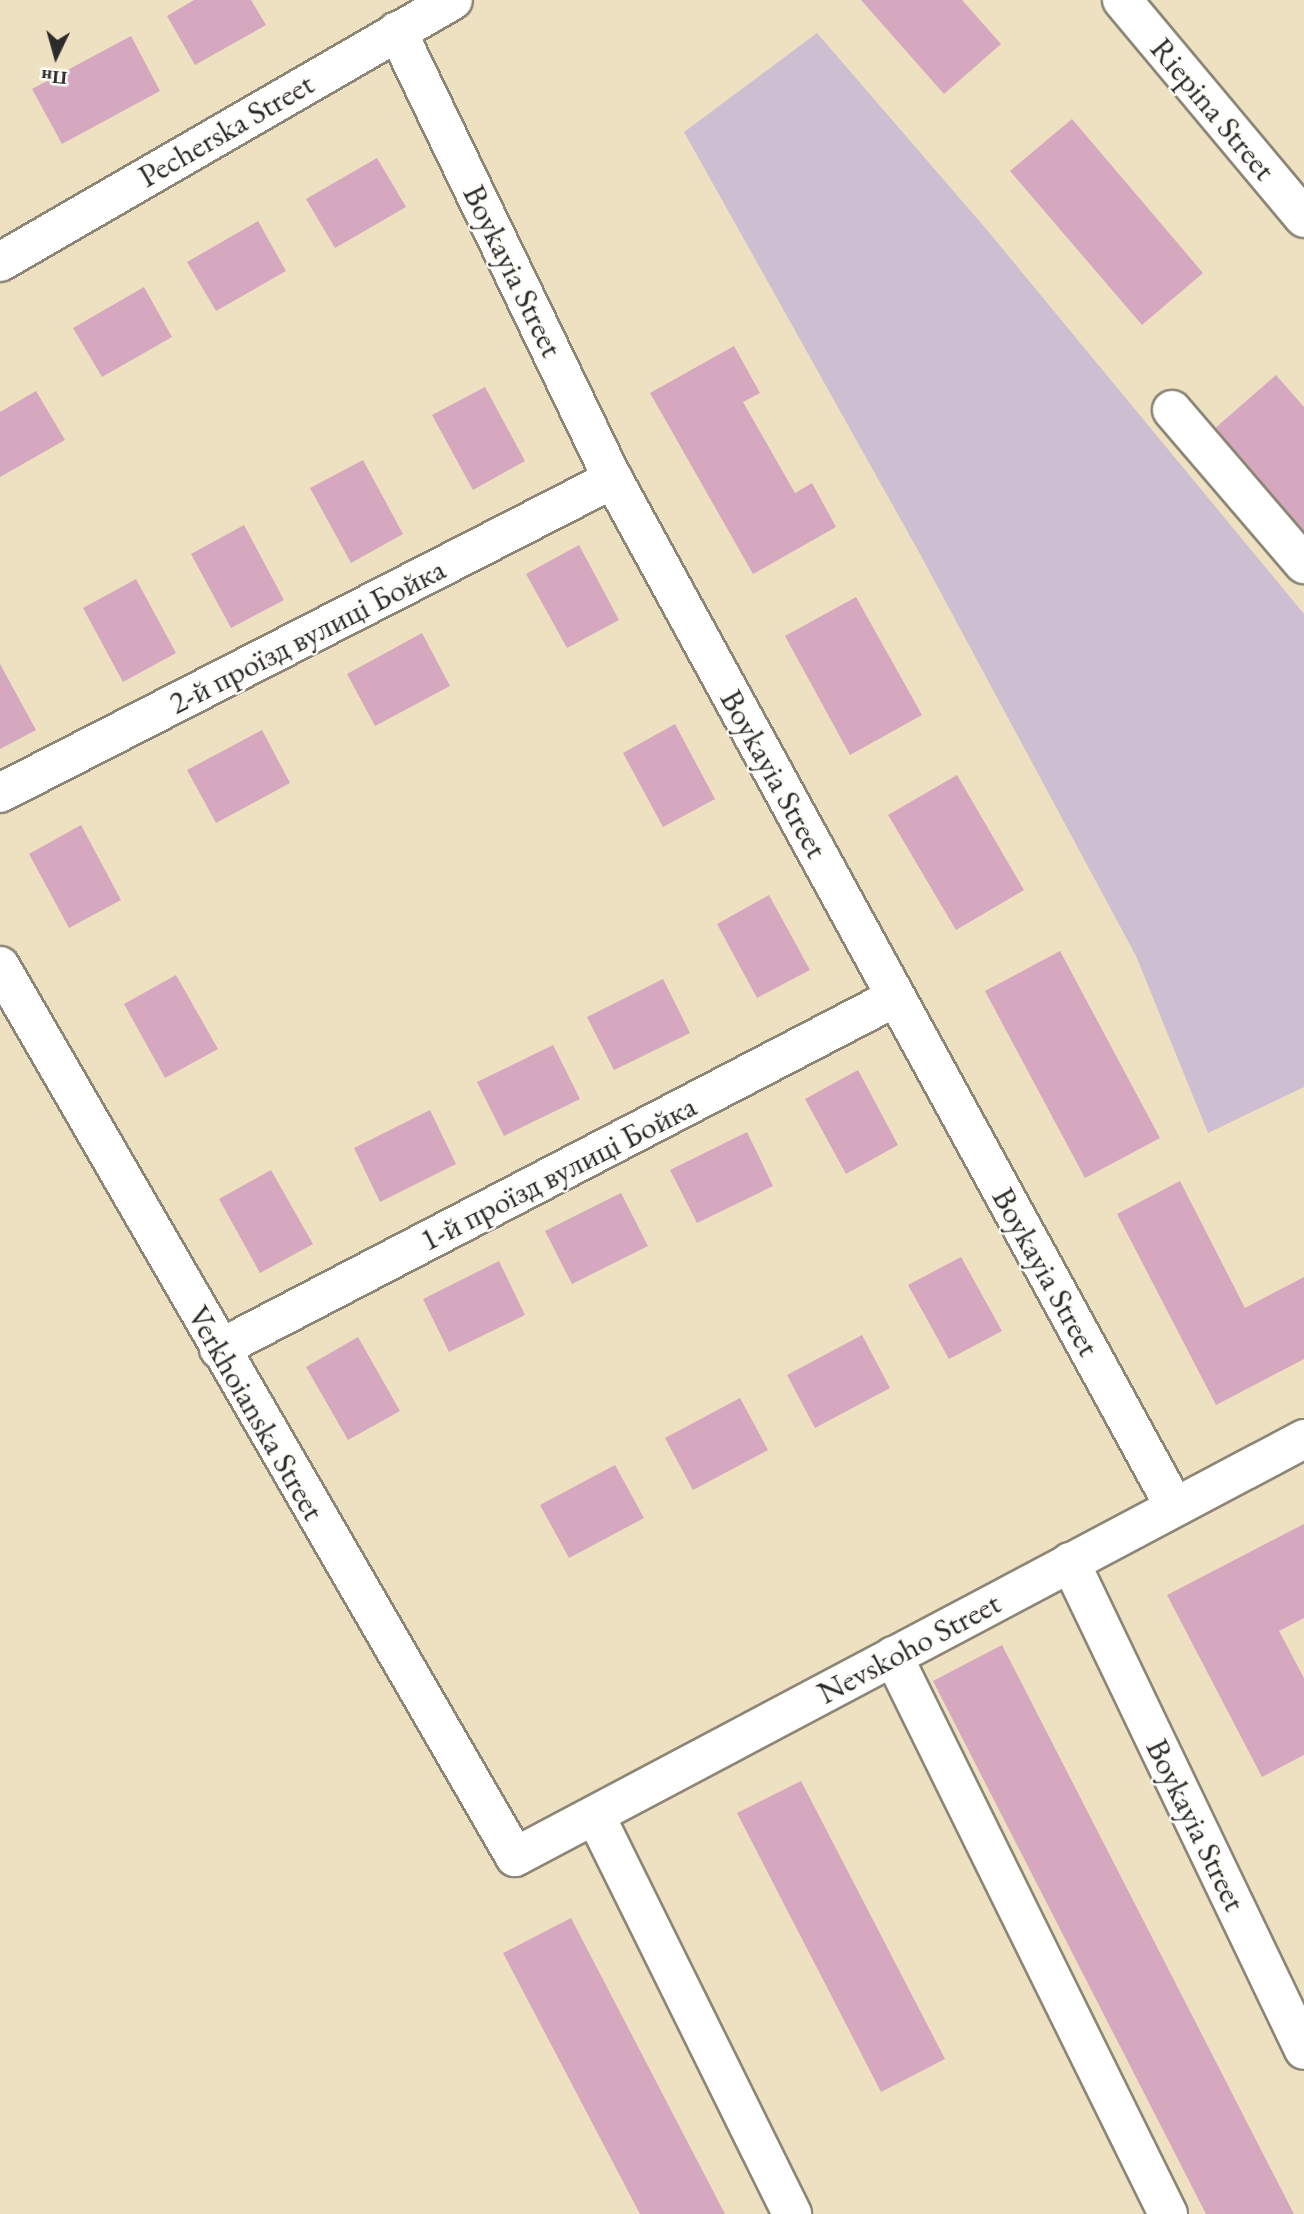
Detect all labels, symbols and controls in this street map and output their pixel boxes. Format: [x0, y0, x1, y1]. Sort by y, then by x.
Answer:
north arrow [21, 21, 91, 91]
street label: Riepina Street [1142, 30, 1284, 188]
text: Пн [40, 64, 68, 91]
street label: Pecherska Street [132, 64, 320, 196]
street label: Boykayia Street [455, 179, 571, 363]
street label: 2-й проїзд вулиці Бойка [162, 550, 452, 722]
street label: Boykayia Street [712, 683, 836, 865]
street label: 1-й проїзд вулиці Бойка [413, 1087, 703, 1259]
street label: Boykayia Street [984, 1181, 1108, 1363]
street label: Verkhoianska Street [179, 1299, 333, 1527]
street label: Nevskoho Street [811, 1584, 1007, 1712]
street label: Boykayia Street [1138, 1733, 1254, 1917]

